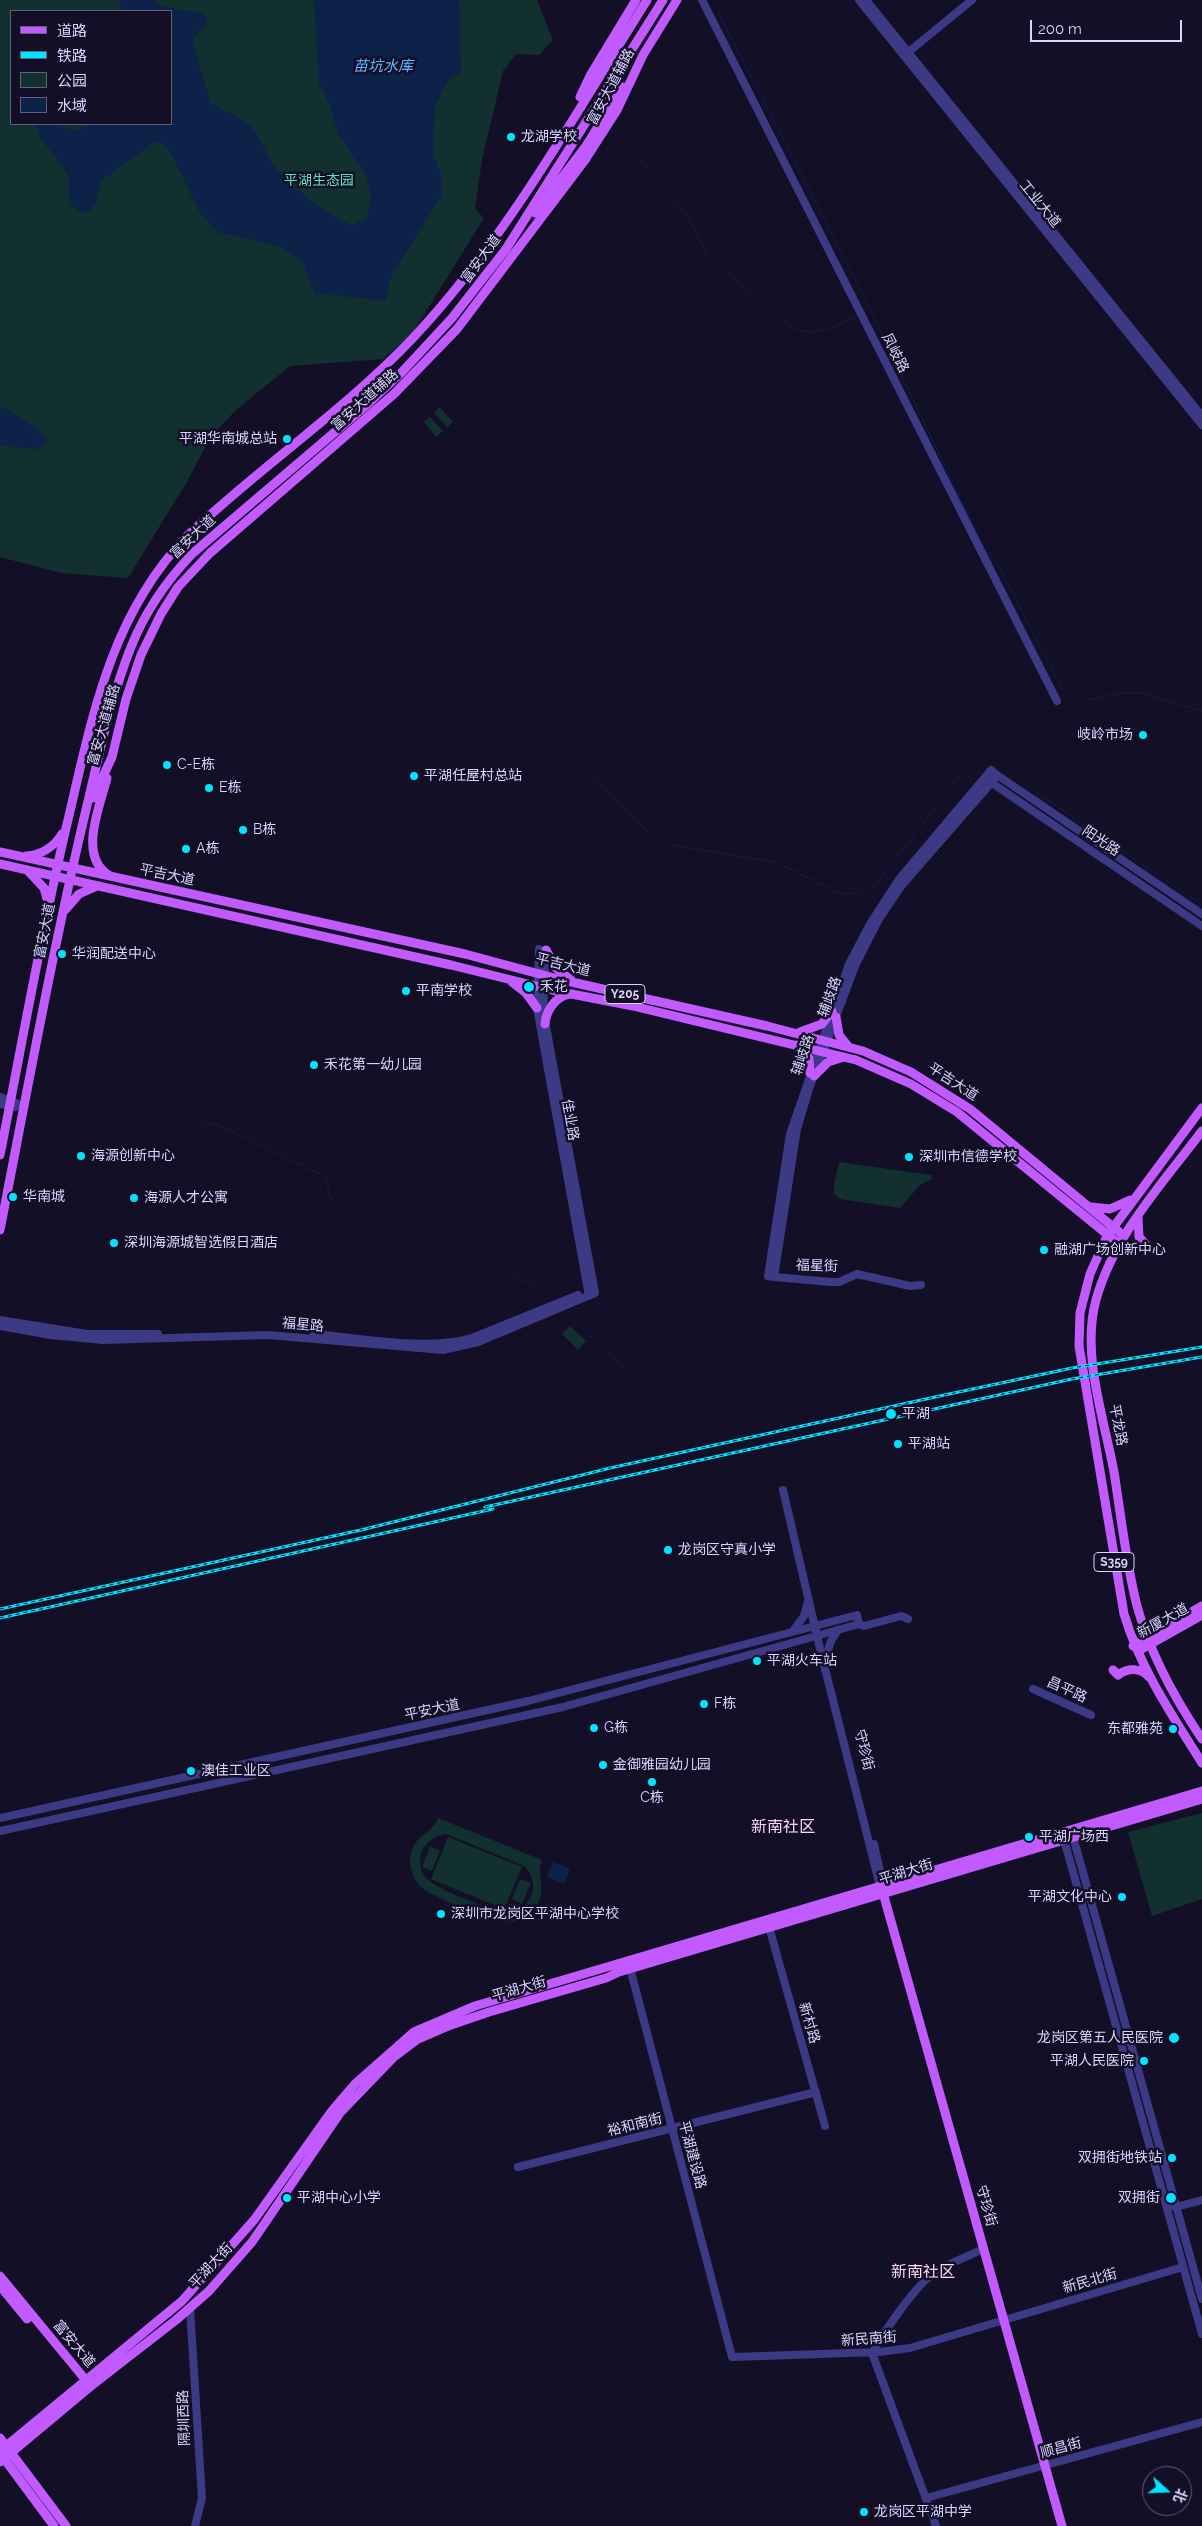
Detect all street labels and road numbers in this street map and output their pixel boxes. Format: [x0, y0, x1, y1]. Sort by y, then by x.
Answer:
street label: 富安大道辅路 [584, 46, 638, 128]
street label: 工业大道 [1016, 177, 1064, 231]
street label: 富安大道 [458, 231, 504, 287]
street label: 凤岐路 [878, 330, 912, 376]
street label: 富安大道辅路 [328, 366, 402, 434]
street label: 富安大道 [167, 512, 219, 562]
street label: 富安大道辅路 [84, 682, 124, 768]
street label: 阳光路 [1079, 822, 1123, 860]
street label: 平吉大道 [138, 861, 196, 889]
street label: 富安大道 [31, 902, 59, 960]
street label: 平吉大道 [534, 950, 592, 980]
street label: 辅歧路 [815, 974, 845, 1020]
road number: Y205 [605, 984, 645, 1004]
street label: 辅岐路 [788, 1032, 818, 1078]
street label: 平吉大道 [925, 1060, 981, 1104]
street label: 佳业路 [558, 1098, 582, 1142]
street label: 福星街 [796, 1257, 838, 1275]
street label: 福星路 [281, 1315, 325, 1335]
street label: 平龙路 [1106, 1403, 1130, 1447]
road number: S359 [1094, 1552, 1134, 1571]
street label: 新厦大道 [1134, 1600, 1192, 1642]
street label: 昌平路 [1044, 1674, 1090, 1706]
street label: 平安大道 [403, 1696, 461, 1724]
street label: 守珍街 [851, 1728, 877, 1772]
street label: 平湖大街 [877, 1856, 935, 1888]
street label: 平湖大街 [490, 1973, 548, 2005]
street label: 新村路 [795, 2000, 823, 2046]
street label: 裕和南街 [606, 2110, 664, 2140]
street label: 平湖建设路 [675, 2119, 709, 2191]
street label: 守珍街 [972, 2183, 1000, 2229]
street label: 平湖大街 [186, 2240, 236, 2292]
street label: 新民北街 [1061, 2265, 1119, 2297]
street label: 富安大道 [50, 2317, 98, 2371]
street label: 新民南街 [840, 2329, 898, 2349]
street label: 隔圳西路 [175, 2390, 193, 2446]
street label: 顺昌街 [1039, 2434, 1083, 2462]

